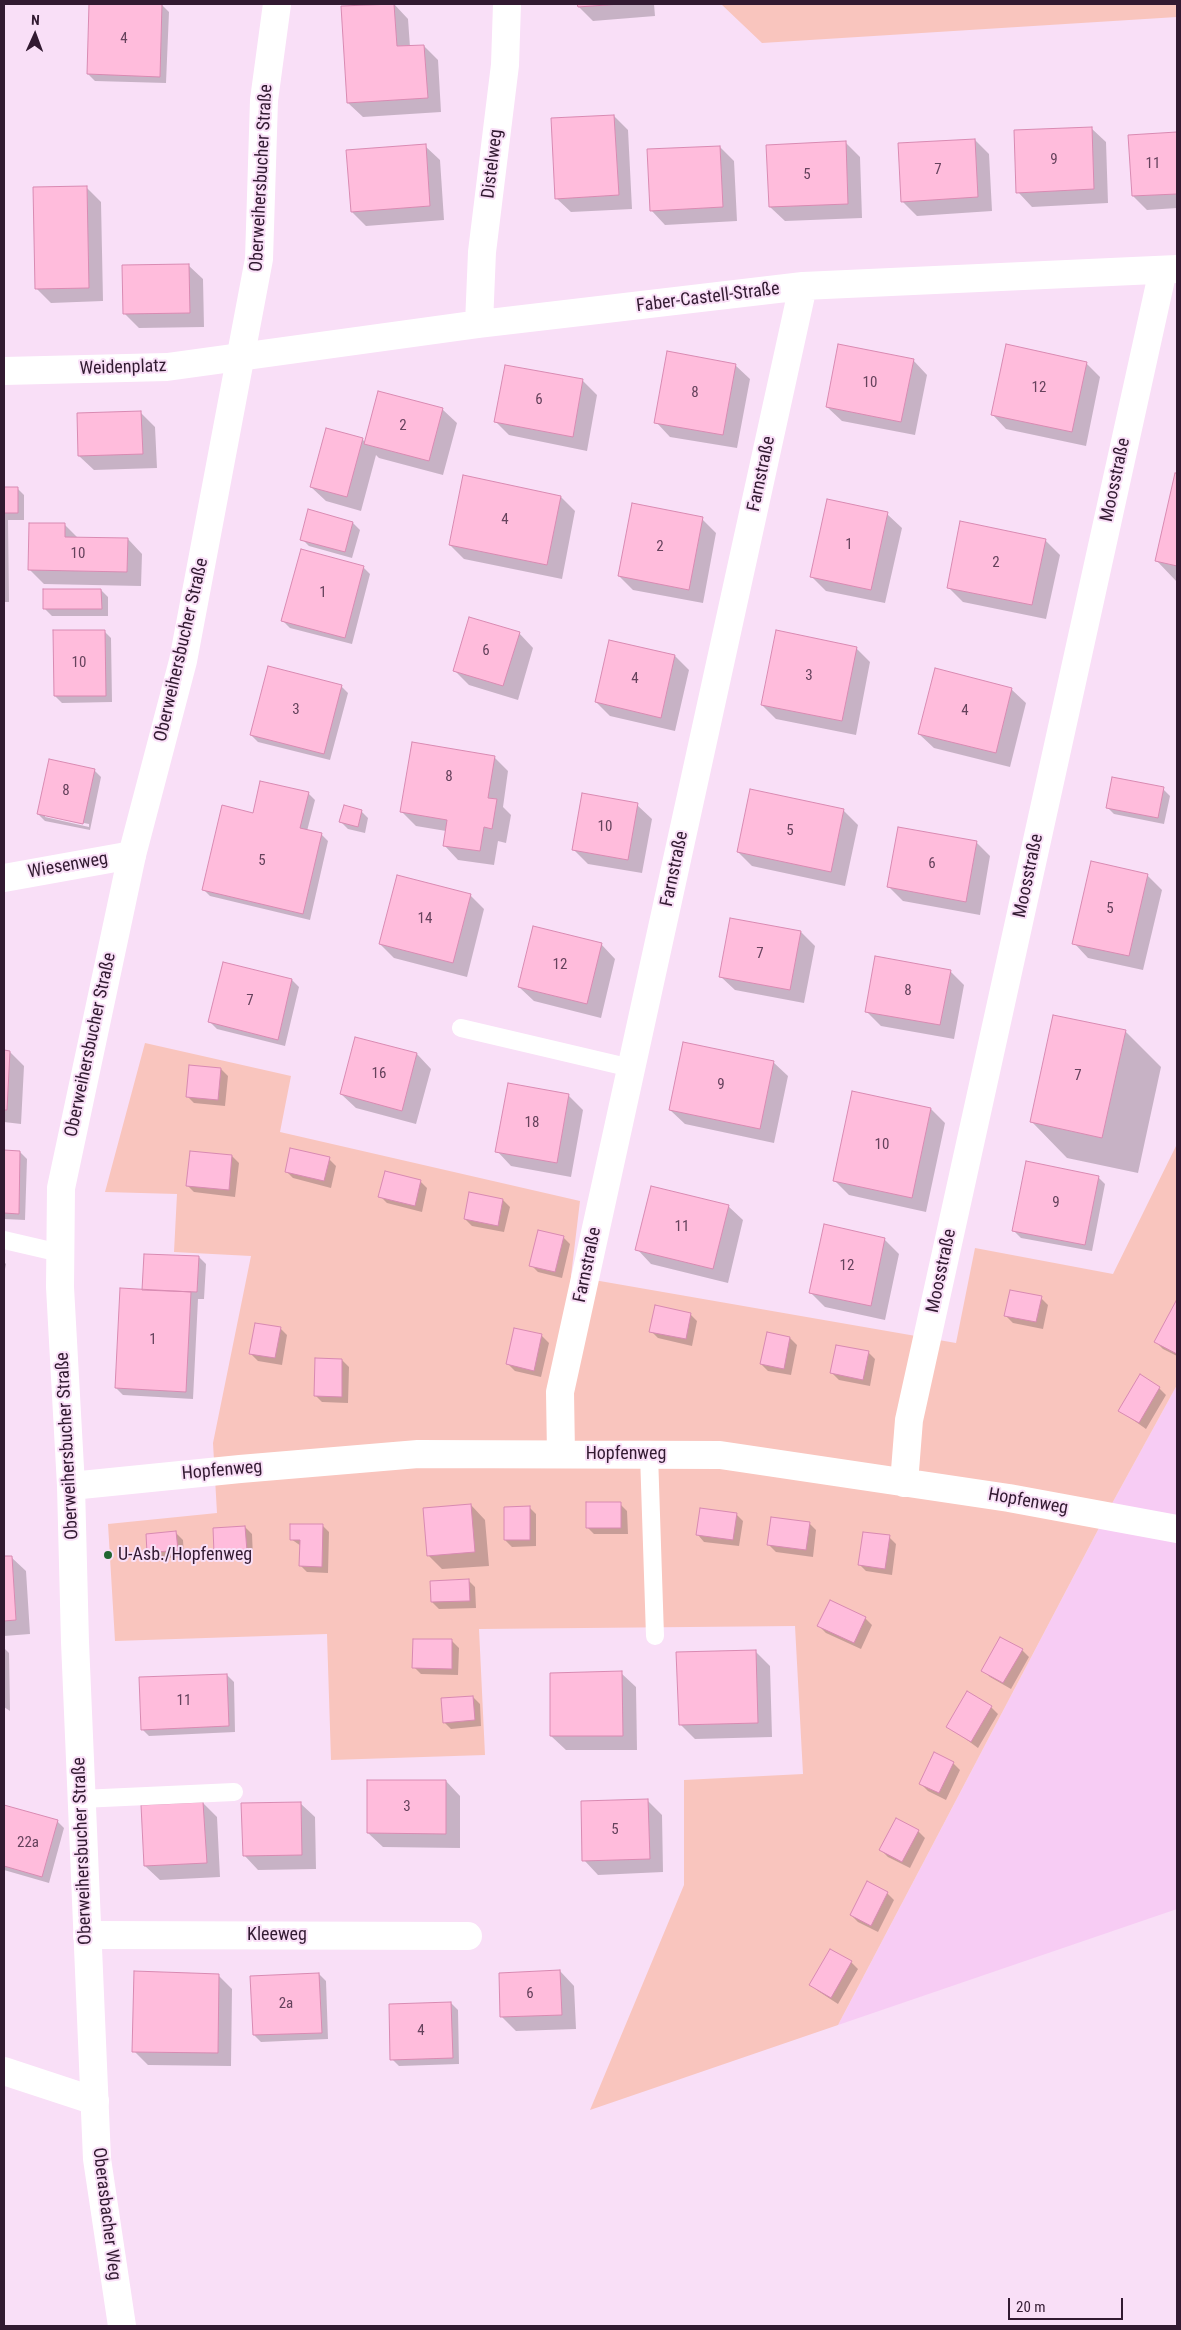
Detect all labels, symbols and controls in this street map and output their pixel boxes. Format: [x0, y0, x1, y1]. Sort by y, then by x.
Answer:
north arrow [10, 10, 60, 60]
text: N [31, 12, 40, 28]
house number: 4 [120, 30, 128, 48]
street label: Oberweihersbucher Straße [246, 84, 278, 272]
street label: Distelweg [478, 128, 508, 200]
house number: 9 [1050, 151, 1058, 169]
house number: 11 [1146, 155, 1160, 173]
house number: 7 [934, 161, 942, 179]
house number: 5 [803, 166, 811, 184]
street label: Faber-Castell-Straße [635, 279, 781, 317]
street label: Weidenplatz [79, 356, 167, 380]
house number: 10 [863, 374, 877, 392]
house number: 12 [1032, 379, 1046, 397]
house number: 8 [691, 384, 699, 402]
house number: 6 [535, 391, 543, 409]
house number: 2 [399, 417, 407, 435]
street label: Farnstraße [744, 434, 780, 514]
street label: Moosstraße [1097, 436, 1135, 524]
house number: 4 [501, 511, 509, 529]
house number: 1 [845, 536, 853, 554]
house number: 2 [656, 538, 664, 556]
house number: 10 [71, 545, 85, 563]
house number: 2 [992, 554, 1000, 572]
street label: Oberweihersbucher Straße [150, 556, 214, 744]
house number: 1 [319, 584, 327, 602]
house number: 6 [482, 642, 490, 660]
house number: 10 [72, 654, 86, 672]
house number: 3 [805, 667, 813, 685]
house number: 4 [631, 670, 639, 688]
house number: 3 [292, 701, 300, 719]
house number: 4 [961, 702, 969, 720]
house number: 8 [445, 768, 453, 786]
house number: 8 [62, 782, 70, 800]
house number: 10 [598, 818, 612, 836]
house number: 5 [786, 822, 794, 840]
street label: Farnstraße [657, 829, 693, 909]
street label: Moosstraße [1010, 832, 1048, 920]
street label: Wiesenweg [26, 848, 110, 884]
house number: 5 [258, 852, 266, 870]
house number: 6 [928, 855, 936, 873]
house number: 5 [1106, 900, 1114, 918]
house number: 14 [418, 910, 432, 928]
house number: 7 [756, 945, 764, 963]
street label: Oberweihersbucher Straße [61, 951, 121, 1139]
house number: 12 [553, 956, 567, 974]
house number: 8 [904, 982, 912, 1000]
house number: 7 [246, 992, 254, 1010]
house number: 16 [372, 1065, 386, 1083]
house number: 7 [1074, 1067, 1082, 1085]
house number: 9 [717, 1076, 725, 1094]
house number: 18 [525, 1114, 539, 1132]
house number: 10 [875, 1136, 889, 1154]
house number: 9 [1052, 1194, 1060, 1212]
house number: 11 [675, 1218, 689, 1236]
street label: Farnstraße [570, 1225, 606, 1305]
street label: Moosstraße [923, 1227, 961, 1315]
house number: 12 [840, 1257, 854, 1275]
house number: 1 [149, 1331, 157, 1349]
street label: Oberweihersbucher Straße [52, 1352, 84, 1540]
street label: Hopfenweg [586, 1443, 666, 1465]
street label: Hopfenweg [181, 1457, 263, 1485]
street label: Hopfenweg [986, 1484, 1070, 1520]
place label: U-Asb./Hopfenweg [118, 1544, 252, 1566]
marker: U-Asb./Hopfenweg [102, 1549, 114, 1561]
house number: 11 [177, 1692, 191, 1710]
street label: Oberweihersbucher Straße [69, 1757, 97, 1945]
house number: 3 [403, 1798, 411, 1816]
house number: 5 [611, 1821, 619, 1839]
house number: 22a [17, 1834, 39, 1852]
street label: Kleeweg [247, 1924, 307, 1946]
house number: 6 [526, 1985, 534, 2003]
house number: 2a [279, 1995, 293, 2013]
house number: 4 [417, 2022, 425, 2040]
street label: Oberasbacher Weg [87, 2146, 125, 2282]
scale bar [1011, 2288, 1126, 2320]
text: 20 m [1016, 2298, 1046, 2316]

